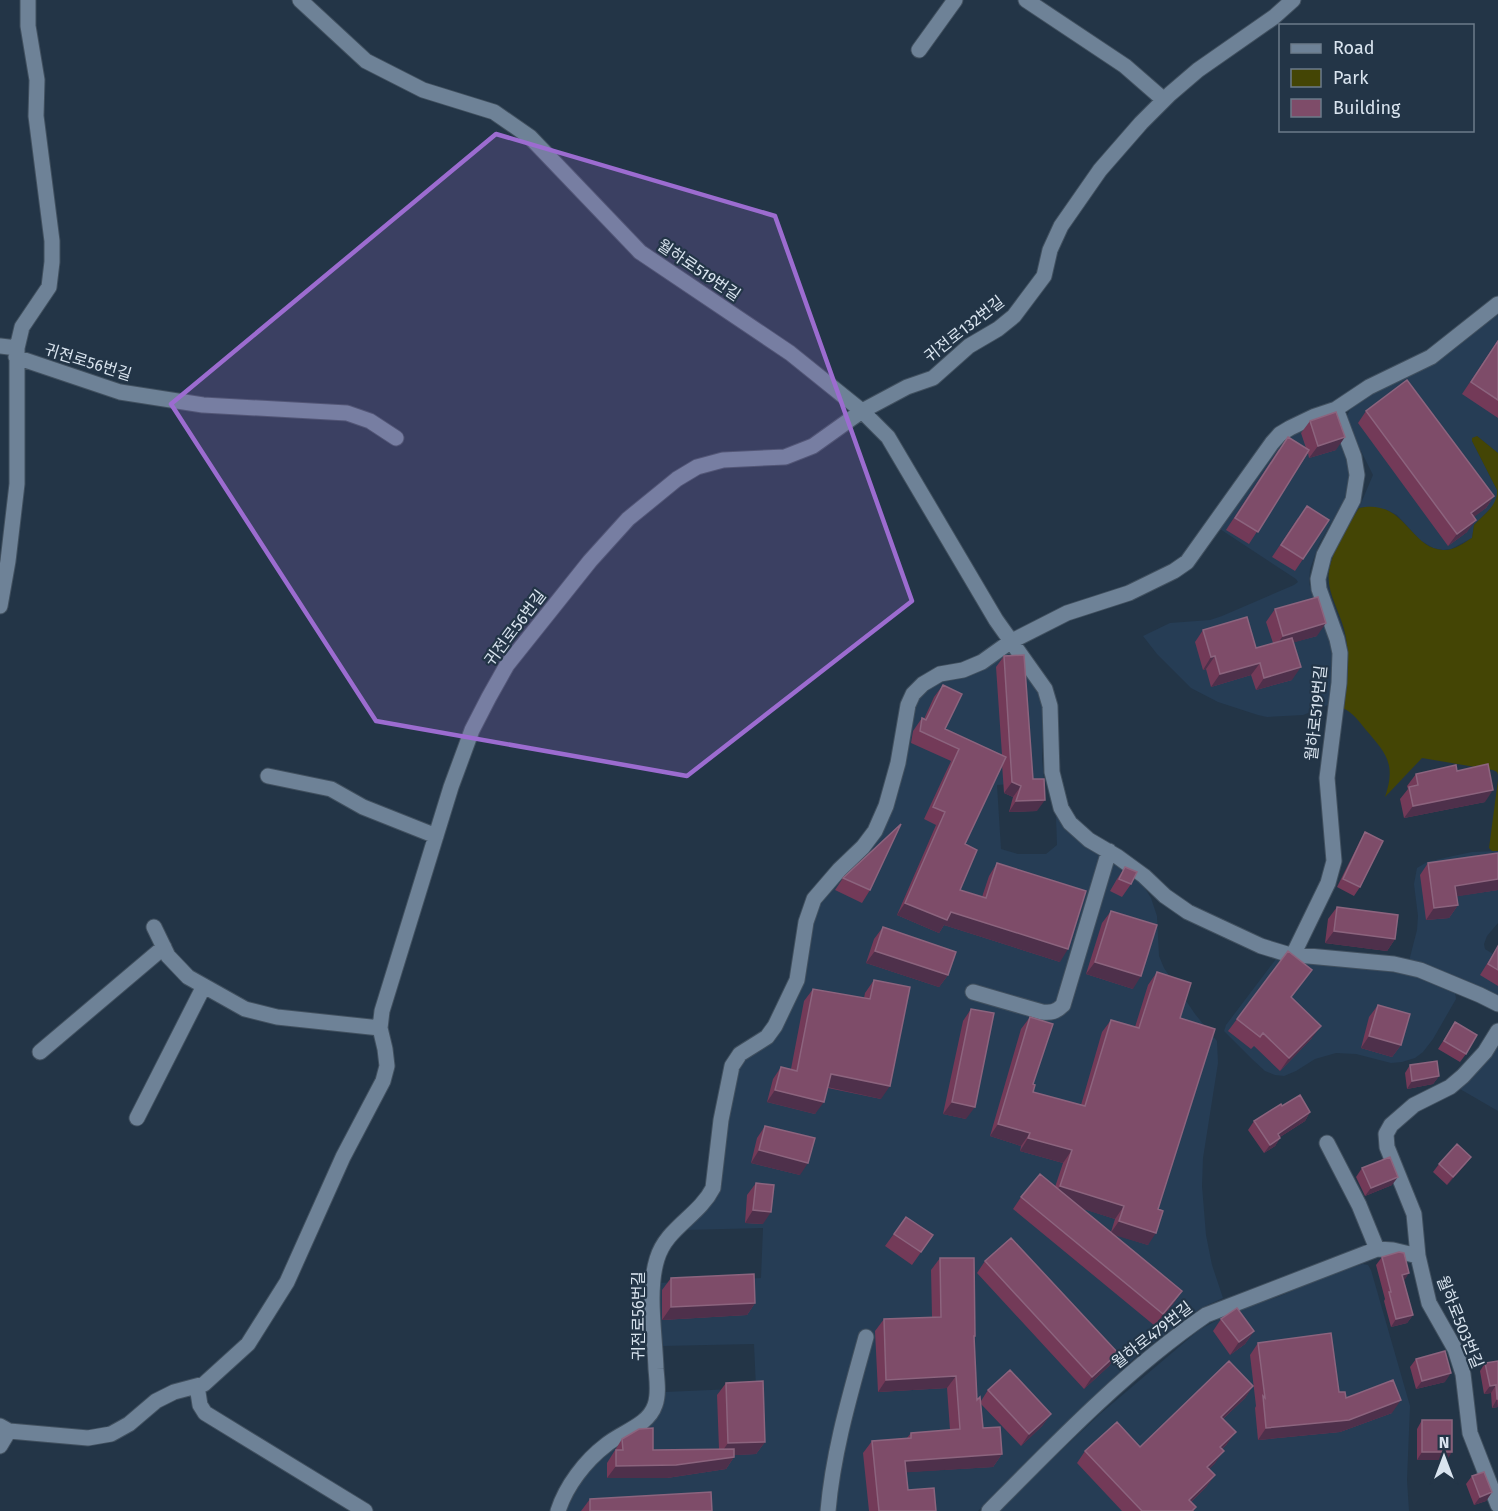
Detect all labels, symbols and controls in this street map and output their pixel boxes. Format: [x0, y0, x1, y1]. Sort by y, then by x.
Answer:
legend [1279, 24, 1474, 132]
text: Road [1333, 37, 1375, 59]
text: Park [1333, 67, 1369, 89]
text: Building [1333, 97, 1401, 119]
street label: 월하로519번길 [654, 235, 744, 305]
street label: 귀전로132번길 [920, 292, 1008, 366]
street label: 귀전로56번길 [42, 340, 134, 384]
street label: 귀전로56번길 [480, 586, 550, 670]
street label: 월하로519번길 [1302, 664, 1330, 762]
street label: 귀전로56번길 [629, 1271, 648, 1361]
street label: 월하로503번길 [1433, 1273, 1487, 1371]
street label: 월하로479번길 [1108, 1298, 1196, 1372]
north arrow [1414, 1427, 1474, 1487]
text: N [1439, 1433, 1449, 1452]

